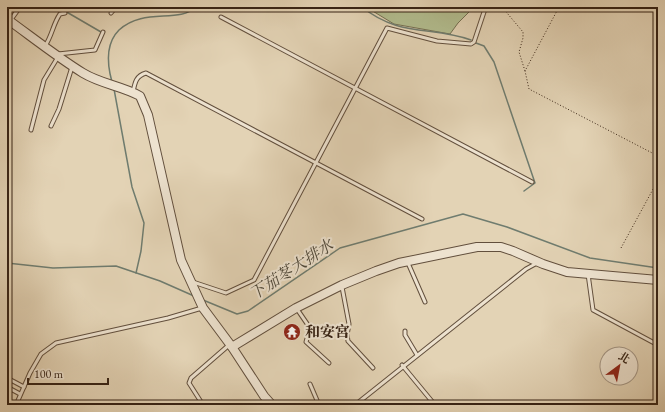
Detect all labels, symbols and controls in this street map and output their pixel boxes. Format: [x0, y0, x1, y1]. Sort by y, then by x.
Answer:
water label: 下茄苳大排水 [245, 233, 339, 304]
temple icon: 和安宮 [282, 322, 302, 342]
place label: 和安宮 [305, 322, 350, 341]
north arrow [599, 346, 639, 386]
text: 北 [616, 349, 633, 366]
scale bar [28, 360, 108, 386]
text: 100 m [34, 366, 64, 382]

